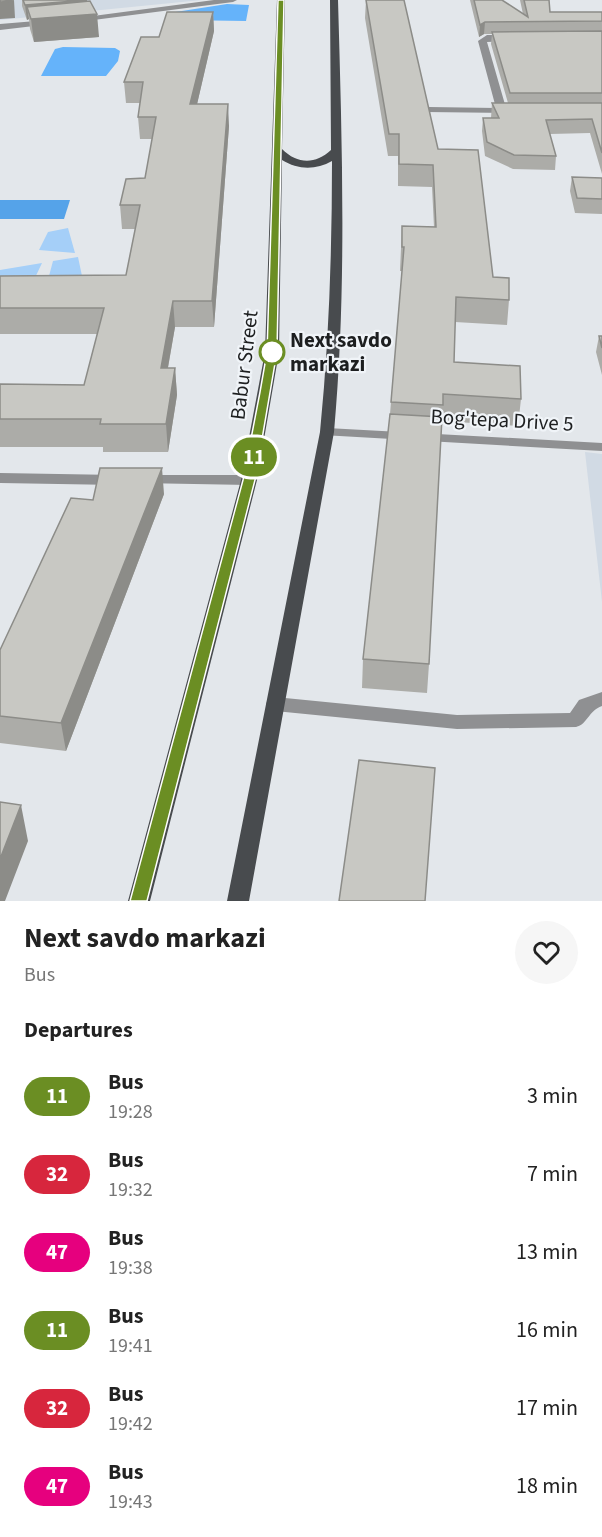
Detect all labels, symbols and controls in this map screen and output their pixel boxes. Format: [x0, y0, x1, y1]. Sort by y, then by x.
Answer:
street label: Babur Street [222, 309, 266, 421]
place label: Next savdo markazi [290, 325, 392, 379]
marker: Next savdo markazi [259, 339, 285, 365]
street label: Bog'tepa Drive 5 [430, 401, 574, 439]
line badge: 11 [227, 438, 281, 476]
text: 11 [243, 442, 265, 472]
text: Next savdo markazi [24, 918, 266, 958]
button: heart [515, 921, 578, 984]
text: Bus [24, 961, 55, 989]
text: Departures [24, 1014, 133, 1046]
text: Bus [108, 1066, 144, 1098]
text: 3 min [527, 1080, 578, 1112]
text: 11 [46, 1081, 68, 1111]
text: 19:28 [108, 1098, 153, 1126]
text: Bus [108, 1144, 144, 1176]
text: 7 min [527, 1158, 578, 1190]
text: 32 [46, 1159, 68, 1189]
text: 19:32 [108, 1176, 153, 1204]
text: Bus [108, 1222, 144, 1254]
text: 13 min [516, 1236, 578, 1268]
text: 47 [46, 1237, 68, 1267]
text: 19:38 [108, 1254, 153, 1282]
text: Bus [108, 1300, 144, 1332]
text: 16 min [516, 1314, 578, 1346]
text: 11 [46, 1315, 68, 1345]
text: 19:41 [108, 1332, 153, 1360]
text: Bus [108, 1378, 144, 1410]
text: 17 min [516, 1392, 578, 1424]
text: 32 [46, 1393, 68, 1423]
text: 19:42 [108, 1410, 153, 1438]
text: Bus [108, 1456, 144, 1488]
text: 18 min [516, 1470, 578, 1502]
text: 47 [46, 1471, 68, 1501]
text: 19:43 [108, 1488, 153, 1516]

